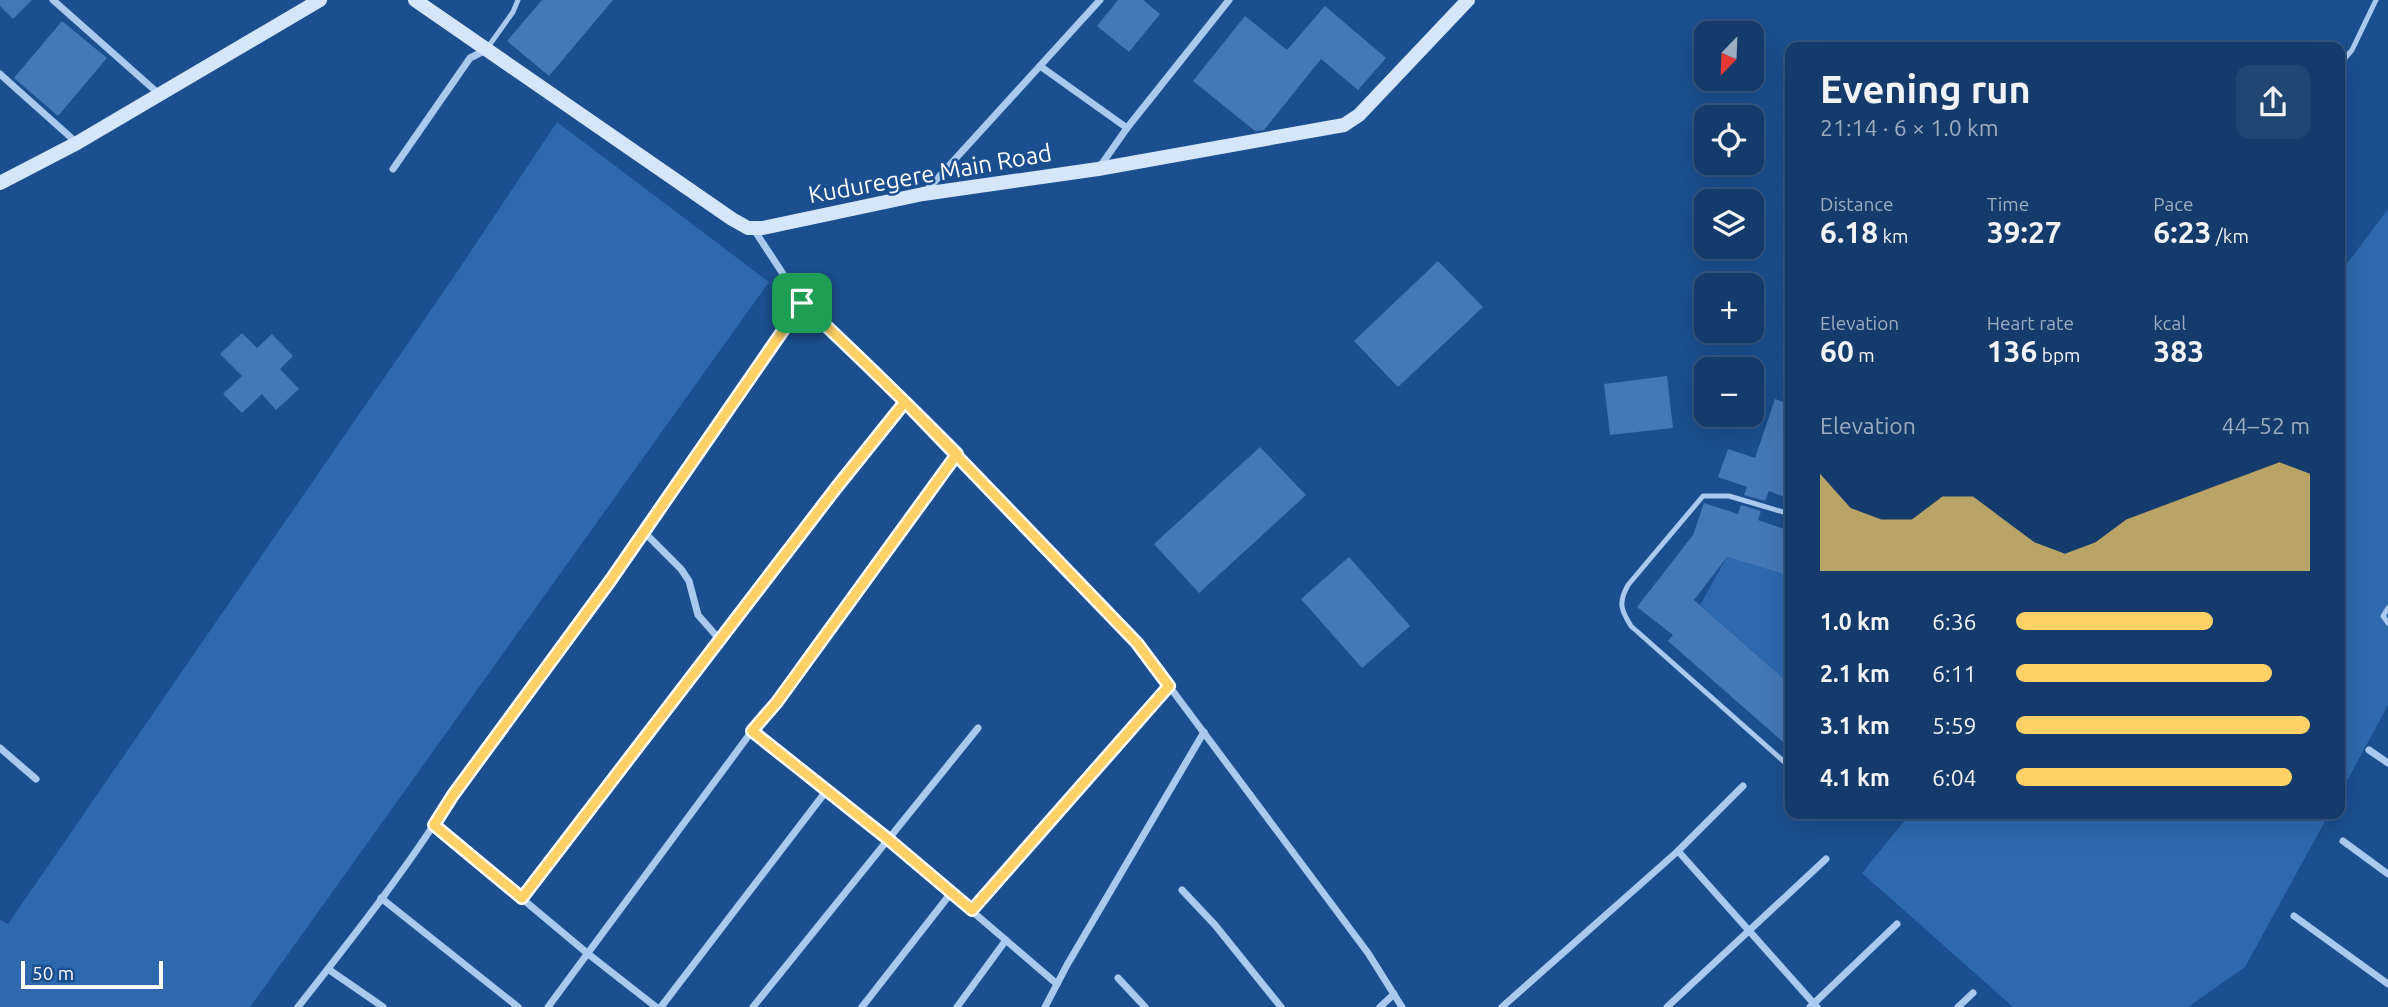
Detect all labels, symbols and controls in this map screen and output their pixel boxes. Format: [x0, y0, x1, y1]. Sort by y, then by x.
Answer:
north arrow [1694, 21, 1764, 91]
map controls [1694, 21, 1764, 427]
button: share [2236, 65, 2310, 139]
text: Evening run [1820, 68, 2031, 110]
button: locate [1694, 105, 1764, 175]
text: 21:14 · 6 × 1.0 km [1820, 115, 1999, 140]
street label: Kuduregere Main Road [806, 139, 1054, 208]
button: layers [1694, 189, 1764, 259]
text: Distance [1820, 193, 1894, 215]
text: Time [1987, 193, 2029, 215]
text: Pace [2153, 193, 2194, 215]
text: 6.18 [1820, 215, 1878, 249]
text: 39:27 [1987, 215, 2062, 249]
text: 6:23 [2153, 215, 2211, 249]
text: km [1878, 225, 1908, 247]
text: /km [2211, 225, 2249, 247]
pin [772, 273, 832, 333]
button: + [1694, 273, 1764, 343]
icon: arrive [783, 284, 821, 322]
text: Elevation [1820, 312, 1899, 334]
text: Heart rate [1987, 312, 2074, 334]
text: kcal [2153, 312, 2186, 334]
text: 60 [1820, 334, 1854, 368]
text: 136 [1987, 334, 2037, 368]
text: 383 [2153, 334, 2204, 368]
text: m [1854, 344, 1875, 366]
text: bpm [2037, 344, 2080, 366]
button: − [1694, 357, 1764, 427]
text: Elevation [1820, 413, 1916, 438]
text: 44–52 m [2222, 413, 2310, 438]
text: 1.0 km [1820, 609, 1890, 634]
text: 6:36 [1932, 609, 1977, 634]
text: 2.1 km [1820, 661, 1890, 686]
text: 6:11 [1932, 661, 1977, 686]
text: 3.1 km [1820, 713, 1890, 738]
text: 5:59 [1932, 713, 1977, 738]
text: 4.1 km [1820, 765, 1890, 790]
text: 6:04 [1932, 765, 1977, 790]
scale bar [21, 958, 163, 990]
text: 50 m [32, 962, 74, 984]

